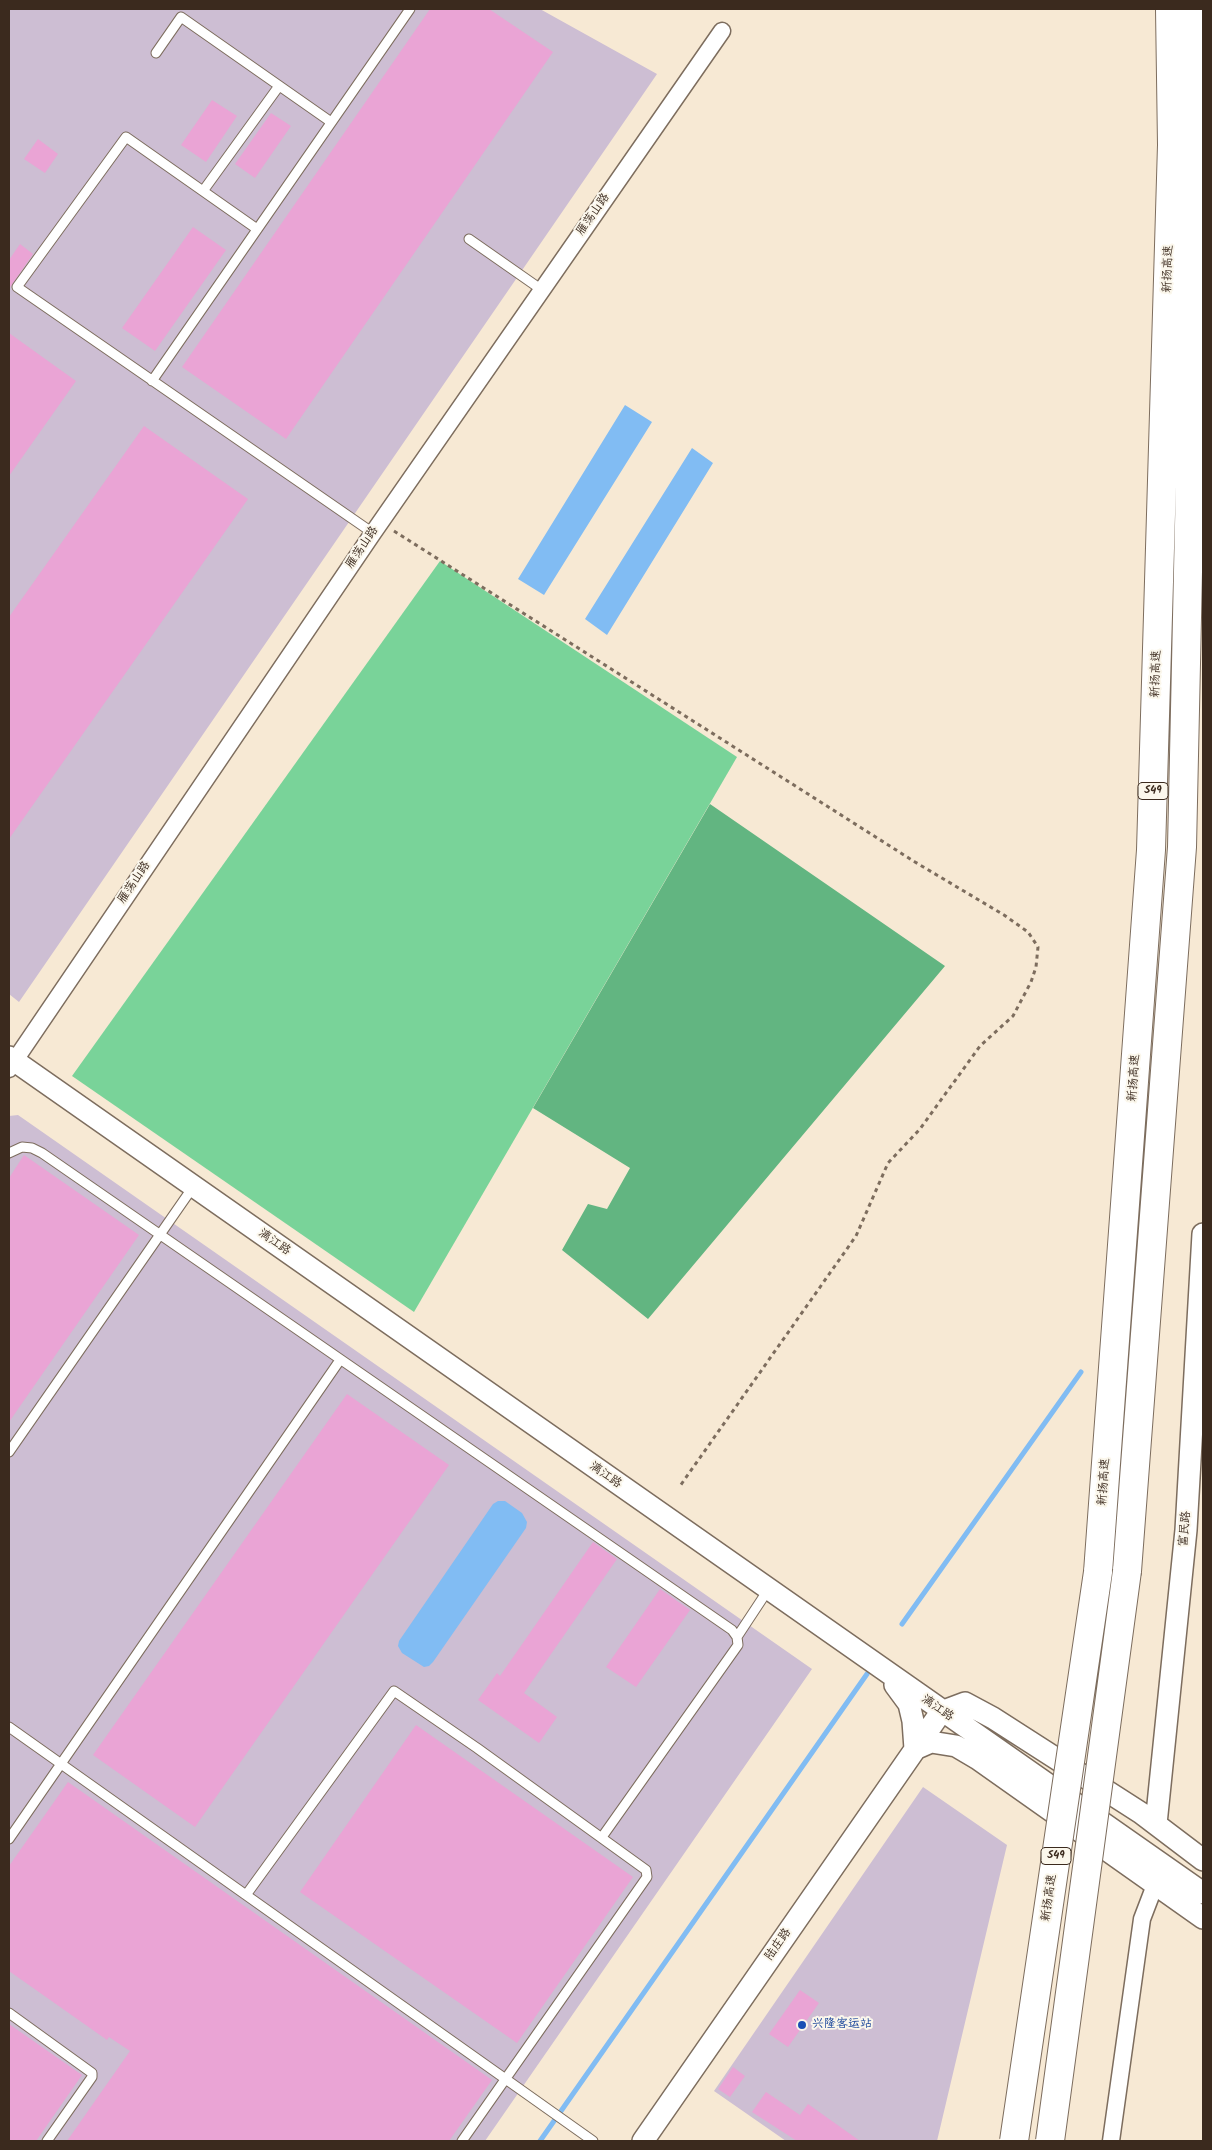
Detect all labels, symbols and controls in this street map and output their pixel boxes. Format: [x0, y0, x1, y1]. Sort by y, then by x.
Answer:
street label: 雁荡山路 [574, 191, 614, 239]
street label: 新扬高速 [1161, 245, 1177, 293]
street label: 雁荡山路 [344, 524, 382, 572]
street label: 新扬高速 [1149, 650, 1165, 698]
road number: S49 [1138, 782, 1168, 799]
street label: 雁荡山路 [116, 859, 154, 907]
street label: 新扬高速 [1126, 1054, 1144, 1102]
street label: 漓江路 [255, 1227, 293, 1259]
street label: 新扬高速 [1096, 1458, 1114, 1506]
street label: 漓江路 [586, 1460, 624, 1492]
street label: 富民路 [1177, 1510, 1195, 1548]
street label: 漓江路 [918, 1693, 956, 1725]
road number: S49 [1041, 1848, 1071, 1864]
street label: 新扬高速 [1040, 1873, 1060, 1923]
street label: 陆庄路 [763, 1926, 795, 1964]
place label: 兴隆客运站 [812, 2018, 872, 2032]
marker: 兴隆客运站 [796, 2019, 808, 2031]

